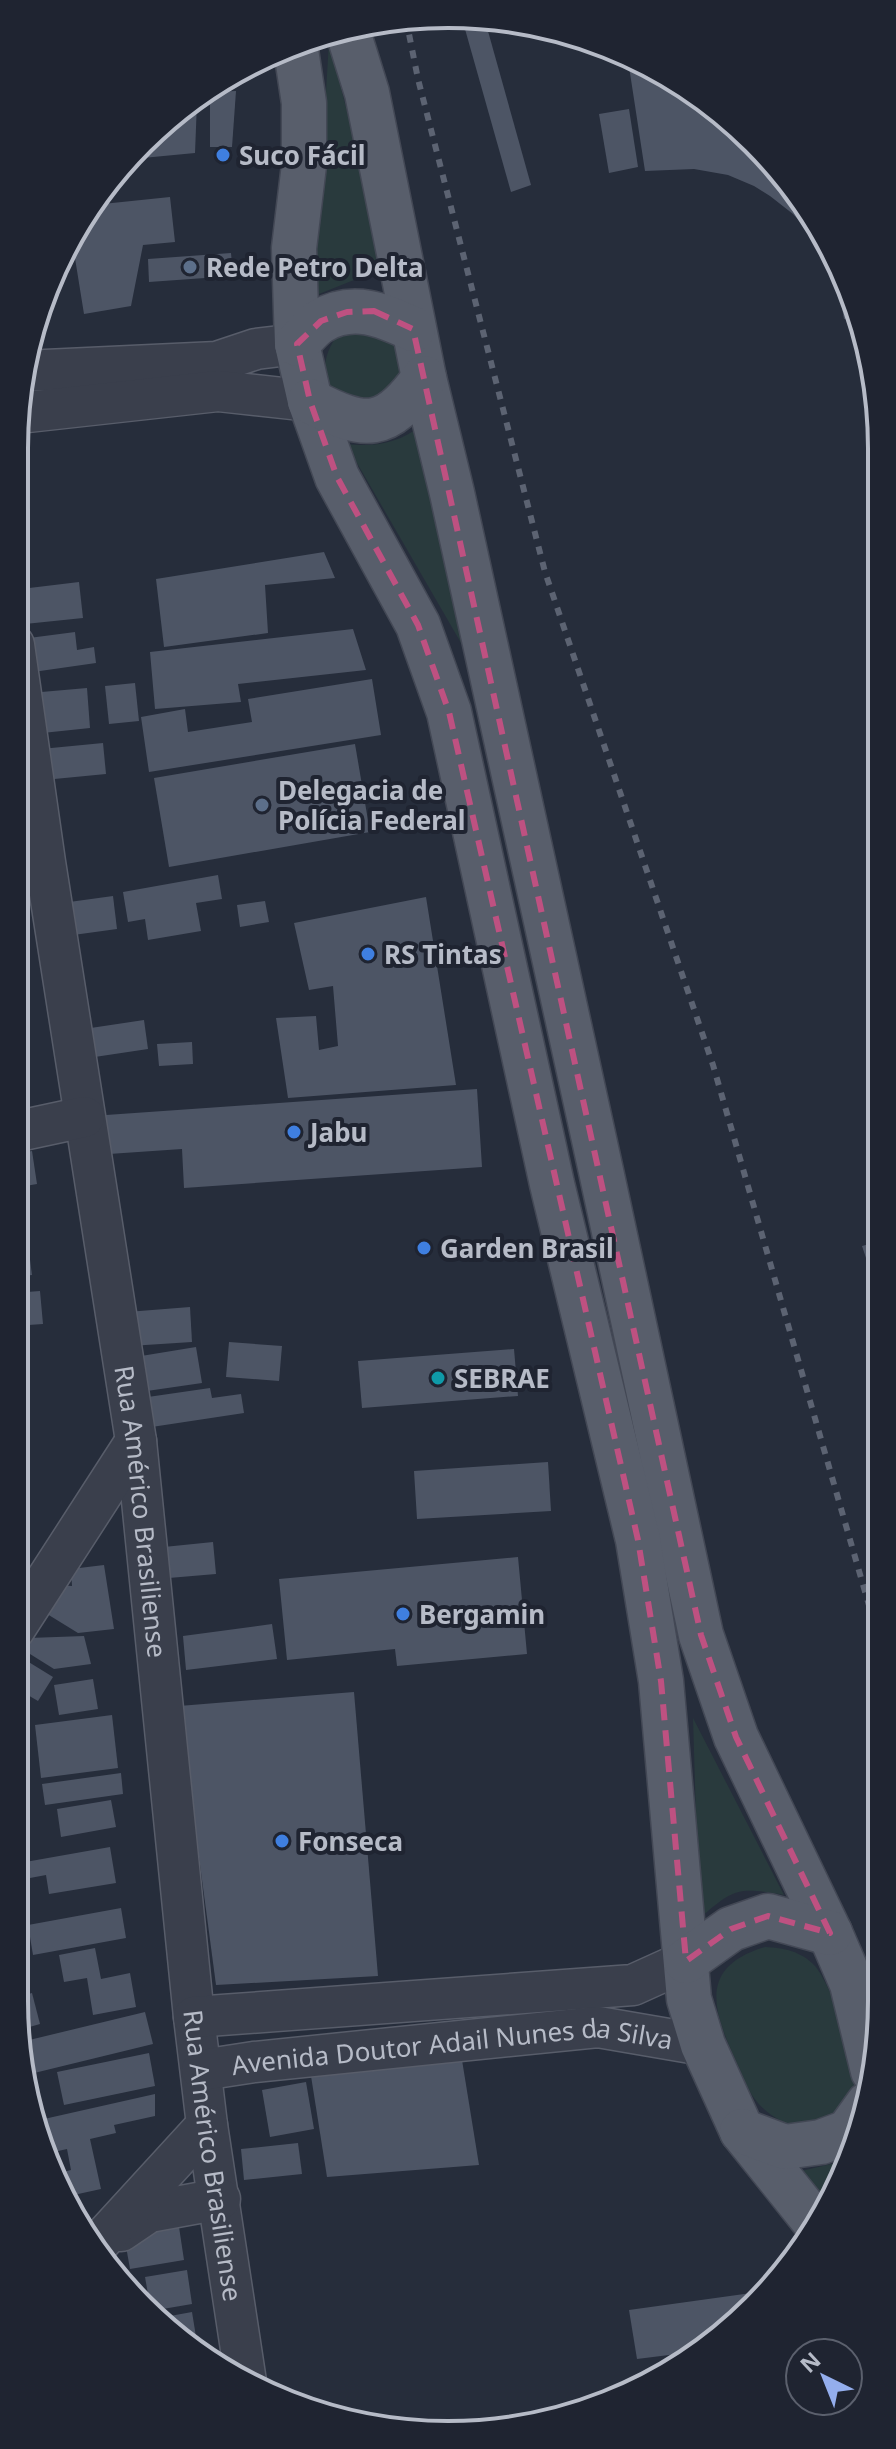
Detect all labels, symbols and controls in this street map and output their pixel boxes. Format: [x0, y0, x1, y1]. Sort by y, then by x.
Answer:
place label: Suco Fácil [239, 137, 365, 173]
marker: Suco Fácil [214, 146, 232, 164]
place label: Rede Petro Delta [206, 249, 424, 285]
marker: Rede Petro Delta [181, 258, 199, 276]
place label: Delegacia de Polícia Federal [278, 772, 466, 838]
marker: Delegacia de Polícia Federal [253, 796, 271, 814]
place label: RS Tintas [384, 936, 502, 972]
marker: RS Tintas [359, 945, 377, 963]
place label: Jabu [308, 1114, 368, 1150]
marker: Jabu [285, 1123, 303, 1141]
place label: Garden Brasil [440, 1230, 614, 1266]
marker: Garden Brasil [415, 1239, 433, 1257]
place label: SEBRAE [454, 1360, 550, 1396]
street label: Rua Américo Brasiliense [106, 1363, 176, 1659]
marker: SEBRAE [429, 1369, 447, 1387]
place label: Bergamin [419, 1596, 545, 1632]
marker: Bergamin [394, 1605, 412, 1623]
place label: Fonseca [298, 1823, 403, 1859]
marker: Fonseca [273, 1832, 291, 1850]
street label: Rua Américo Brasiliense [175, 2008, 251, 2304]
street label: Avenida Doutor Adail Nunes da Silva [229, 2009, 676, 2083]
north arrow [784, 2337, 864, 2417]
text: N [793, 2345, 826, 2379]

